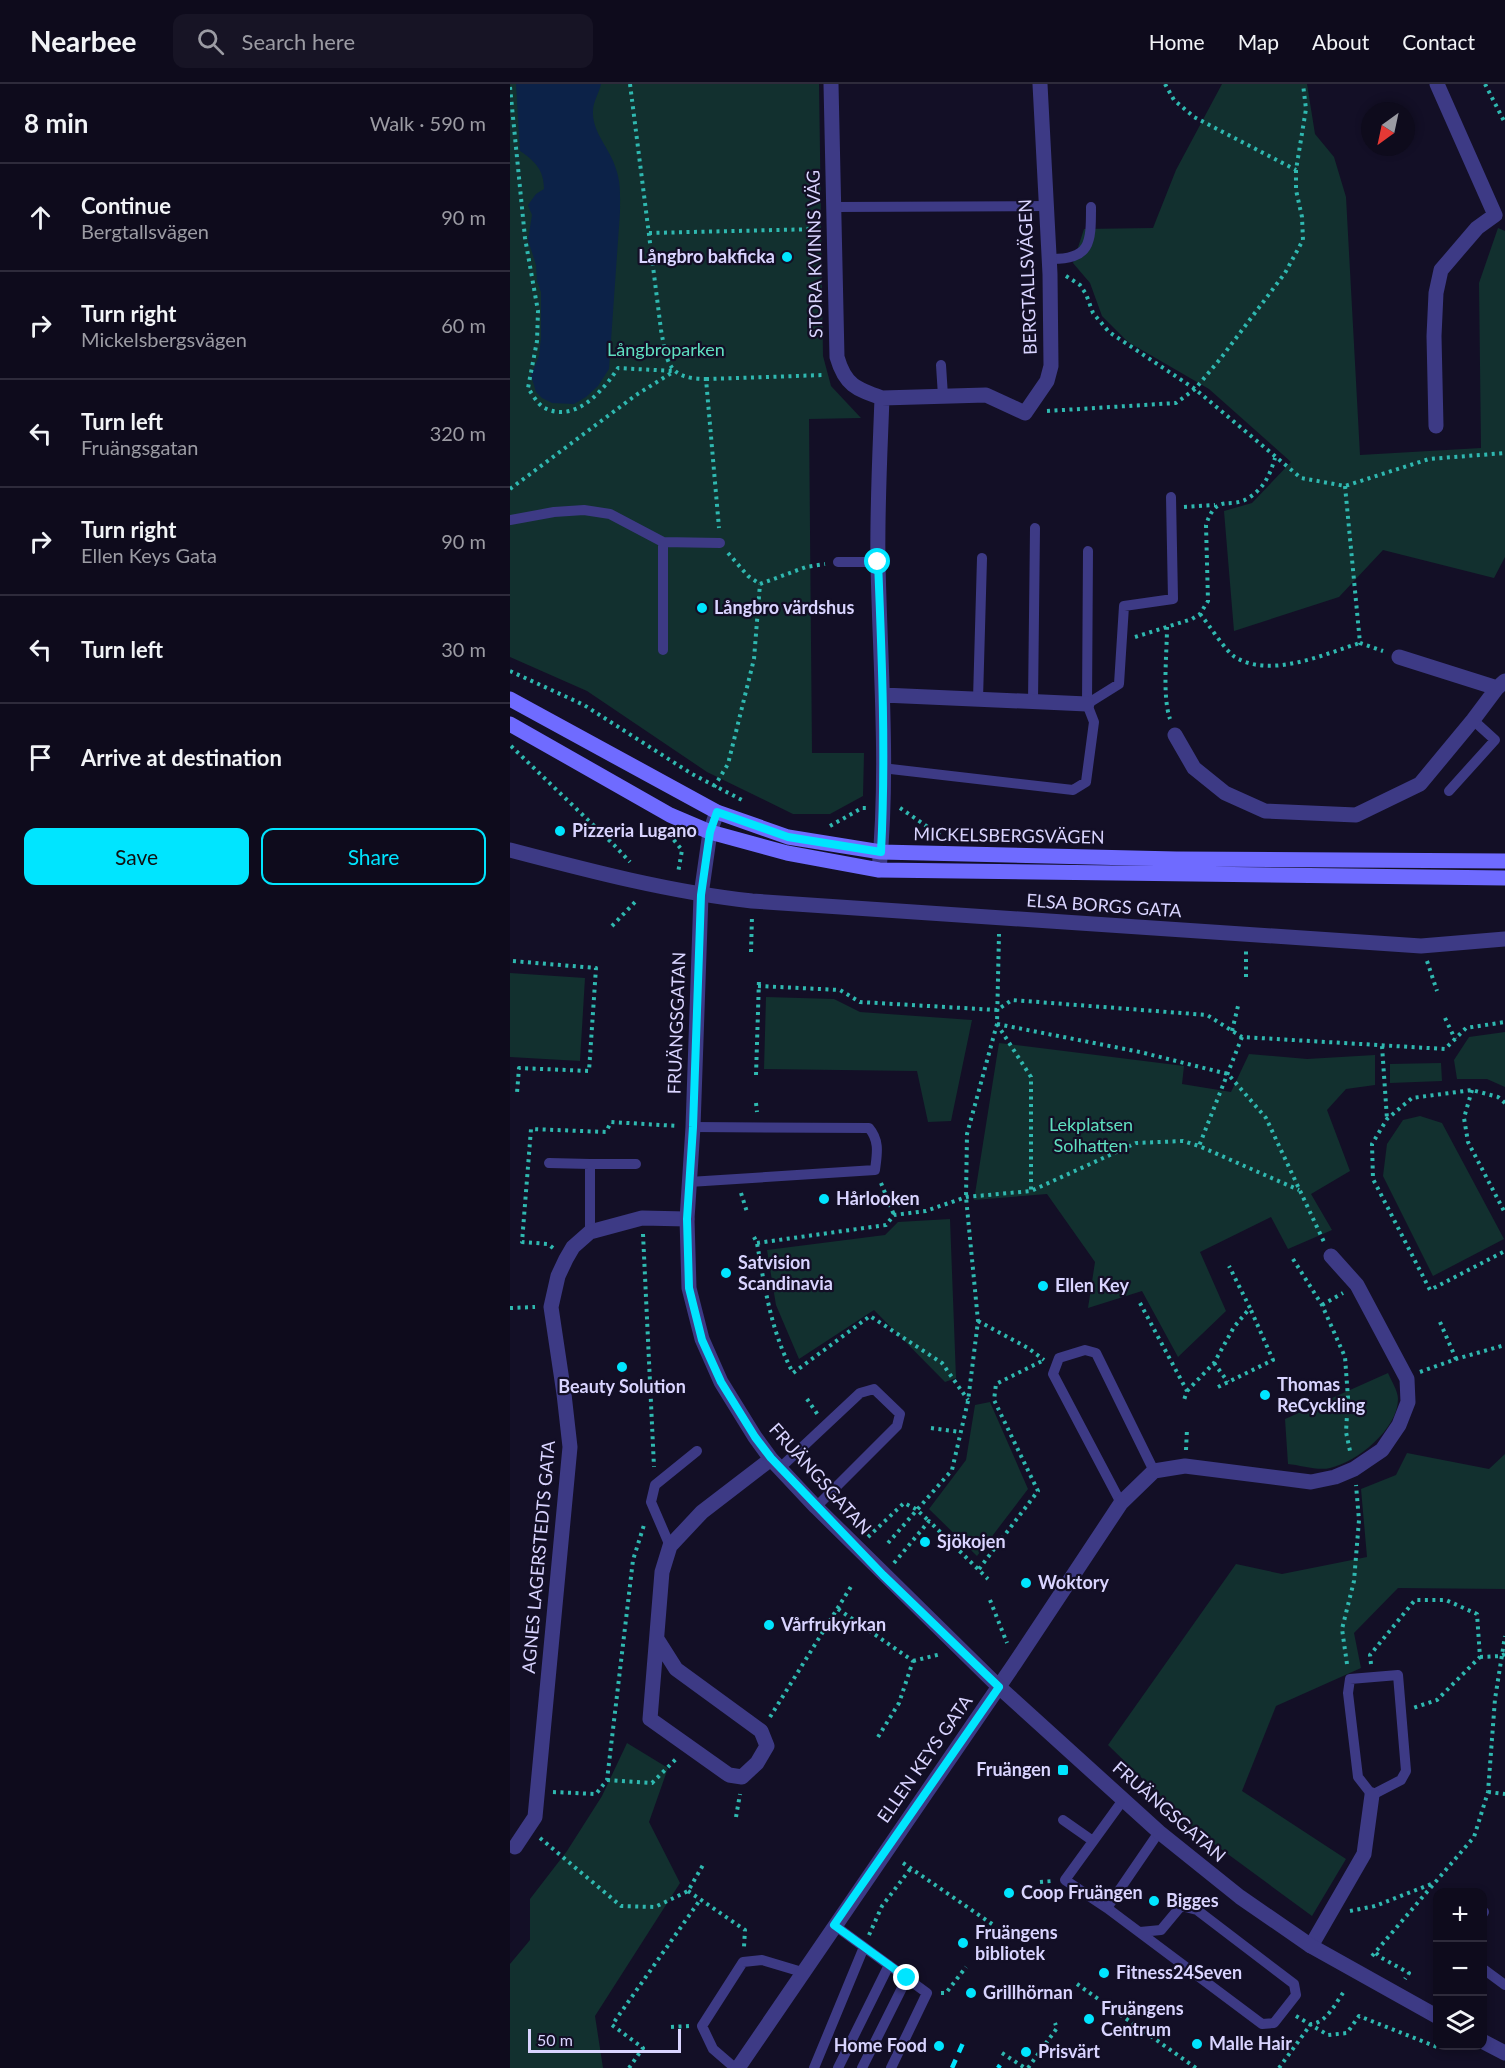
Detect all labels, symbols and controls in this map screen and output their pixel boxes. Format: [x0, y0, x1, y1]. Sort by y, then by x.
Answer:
search box [173, 14, 593, 68]
text: Nearbee [30, 24, 137, 58]
icon: search [194, 25, 227, 58]
text: Search here [242, 28, 355, 55]
text: Home [1149, 29, 1205, 54]
text: Map [1238, 29, 1279, 54]
text: About [1312, 29, 1369, 54]
text: Contact [1402, 29, 1475, 54]
north arrow [1361, 102, 1415, 156]
text: 8 min [24, 107, 88, 139]
text: Walk · 590 m [370, 111, 486, 135]
street label: STORA KVINNS VÄG [802, 170, 826, 338]
text: Continue [81, 192, 171, 219]
street label: BERGTALLSVÄGEN [1013, 199, 1041, 355]
icon: ahead [24, 201, 57, 234]
text: 90 m [441, 205, 486, 229]
text: Bergtallsvägen [81, 219, 209, 243]
place label: Långbro bakficka [638, 245, 775, 267]
marker: Långbro bakficka [780, 250, 794, 264]
text: Turn right [81, 300, 176, 327]
icon: right [24, 309, 57, 342]
text: 60 m [441, 313, 486, 337]
text: Mickelsbergsvägen [81, 327, 247, 351]
park label: Långbroparken [607, 338, 725, 360]
text: Turn left [81, 408, 163, 435]
icon: left [24, 417, 57, 450]
text: 320 m [430, 421, 486, 445]
text: Fruängsgatan [81, 435, 198, 459]
text: Turn right [81, 516, 176, 543]
icon: right [24, 525, 57, 558]
text: 90 m [441, 529, 486, 553]
text: Ellen Keys Gata [81, 543, 217, 567]
route start [864, 548, 890, 574]
place label: Långbro värdshus [714, 596, 854, 618]
marker: Långbro värdshus [695, 601, 709, 615]
icon: left [24, 633, 57, 666]
text: Turn left [81, 636, 163, 663]
text: 30 m [441, 637, 486, 661]
icon: arrive [24, 741, 57, 774]
text: Arrive at destination [81, 744, 282, 771]
place label: Pizzeria Lugano [572, 819, 697, 841]
street label: MICKELSBERGSVÄGEN [913, 822, 1105, 848]
marker: Pizzeria Lugano [553, 824, 567, 838]
button: Save [24, 828, 249, 885]
button: Share [261, 828, 486, 885]
street label: ELSA BORGS GATA [1026, 889, 1183, 921]
street label: FRUÄNGSGATAN [663, 951, 689, 1095]
park label: Lekplatsen Solhatten [1049, 1113, 1133, 1156]
place label: Hårlooken [836, 1187, 920, 1209]
marker: Hårlooken [817, 1192, 831, 1206]
place label: Satvision Scandinavia [738, 1251, 833, 1294]
marker: Satvision Scandinavia [719, 1266, 733, 1280]
place label: Ellen Key [1055, 1274, 1129, 1296]
marker: Ellen Key [1036, 1279, 1050, 1293]
marker: Beauty Solution [615, 1360, 629, 1374]
place label: Thomas ReCyckling [1277, 1373, 1366, 1416]
place label: Beauty Solution [558, 1375, 686, 1397]
marker: Thomas ReCyckling [1258, 1388, 1272, 1402]
street label: FRUÄNGSGATAN [765, 1418, 877, 1539]
street label: AGNES LAGERSTEDTS GATA [517, 1439, 559, 1674]
place label: Sjökojen [937, 1530, 1006, 1552]
marker: Sjökojen [918, 1535, 932, 1549]
place label: Woktory [1038, 1571, 1109, 1593]
marker: Woktory [1019, 1576, 1033, 1590]
place label: Vårfrukyrkan [780, 1613, 886, 1635]
marker: Vårfrukyrkan [762, 1618, 776, 1632]
street label: ELLEN KEYS GATA [872, 1690, 977, 1826]
street label: FRUÄNGSGATAN [1109, 1756, 1231, 1866]
place label: Fruängen [976, 1758, 1051, 1780]
marker: Fruängen [1056, 1763, 1070, 1777]
place label: Coop Fruängen [1021, 1881, 1143, 1903]
marker: Coop Fruängen [1002, 1886, 1016, 1900]
map controls [1433, 1888, 1487, 2050]
button: + [1433, 1888, 1487, 1942]
place label: Bigges [1166, 1889, 1219, 1911]
marker: Bigges [1147, 1894, 1161, 1908]
place label: Fruängens bibliotek [975, 1921, 1058, 1964]
marker: Fruängens bibliotek [956, 1936, 970, 1950]
button: − [1433, 1942, 1487, 1996]
place label: Fitness24Seven [1116, 1961, 1242, 1983]
route end [893, 1964, 919, 1990]
marker: Fitness24Seven [1097, 1966, 1111, 1980]
place label: Grillhörnan [983, 1981, 1073, 2003]
marker: Grillhörnan [964, 1986, 978, 2000]
button: layers [1433, 1996, 1487, 2050]
place label: Fruängens Centrum [1101, 1997, 1184, 2040]
marker: Fruängens Centrum [1082, 2012, 1096, 2026]
scale bar [528, 2026, 681, 2054]
text: 50 m [537, 2030, 573, 2049]
place label: Malle Hair [1209, 2032, 1292, 2054]
place label: Home Food [834, 2034, 927, 2056]
marker: Malle Hair [1190, 2037, 1204, 2051]
marker: Home Food [932, 2039, 946, 2053]
place label: Prisvärt [1038, 2040, 1100, 2062]
marker: Prisvärt [1019, 2045, 1033, 2059]

